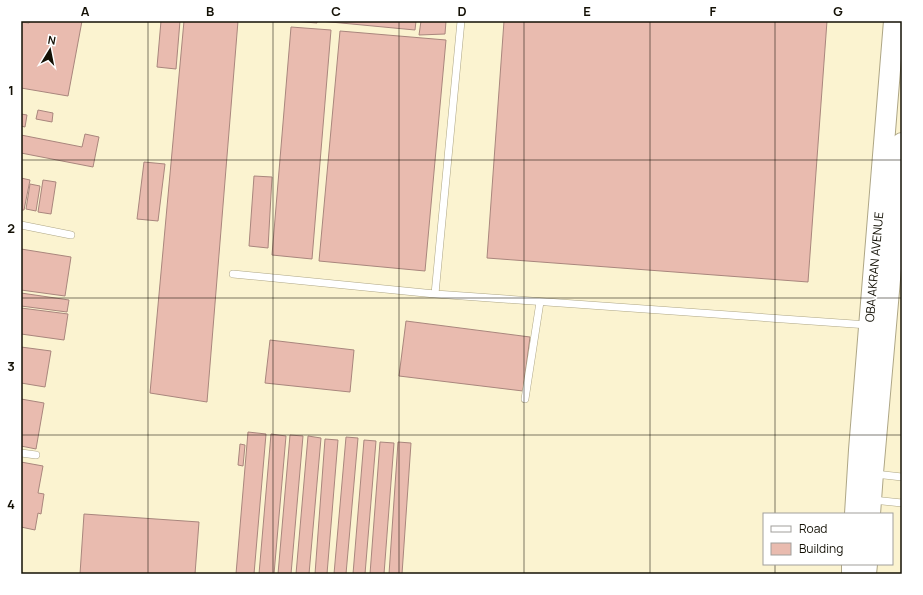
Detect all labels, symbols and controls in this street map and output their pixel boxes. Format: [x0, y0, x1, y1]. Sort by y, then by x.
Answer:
text: A [81, 2, 90, 20]
text: B [206, 2, 214, 20]
text: C [331, 2, 341, 20]
text: D [457, 2, 467, 20]
text: E [583, 2, 591, 20]
text: F [710, 2, 717, 20]
text: G [833, 2, 843, 20]
north arrow [30, 30, 70, 70]
text: N [47, 32, 57, 48]
text: 1 [8, 81, 14, 99]
street label: OBA AKRAN AVENUE [861, 211, 887, 323]
text: 2 [7, 219, 15, 237]
text: 3 [7, 357, 15, 375]
text: 4 [7, 495, 15, 513]
legend [763, 513, 893, 565]
text: Road [799, 520, 827, 537]
text: Building [799, 540, 843, 557]

